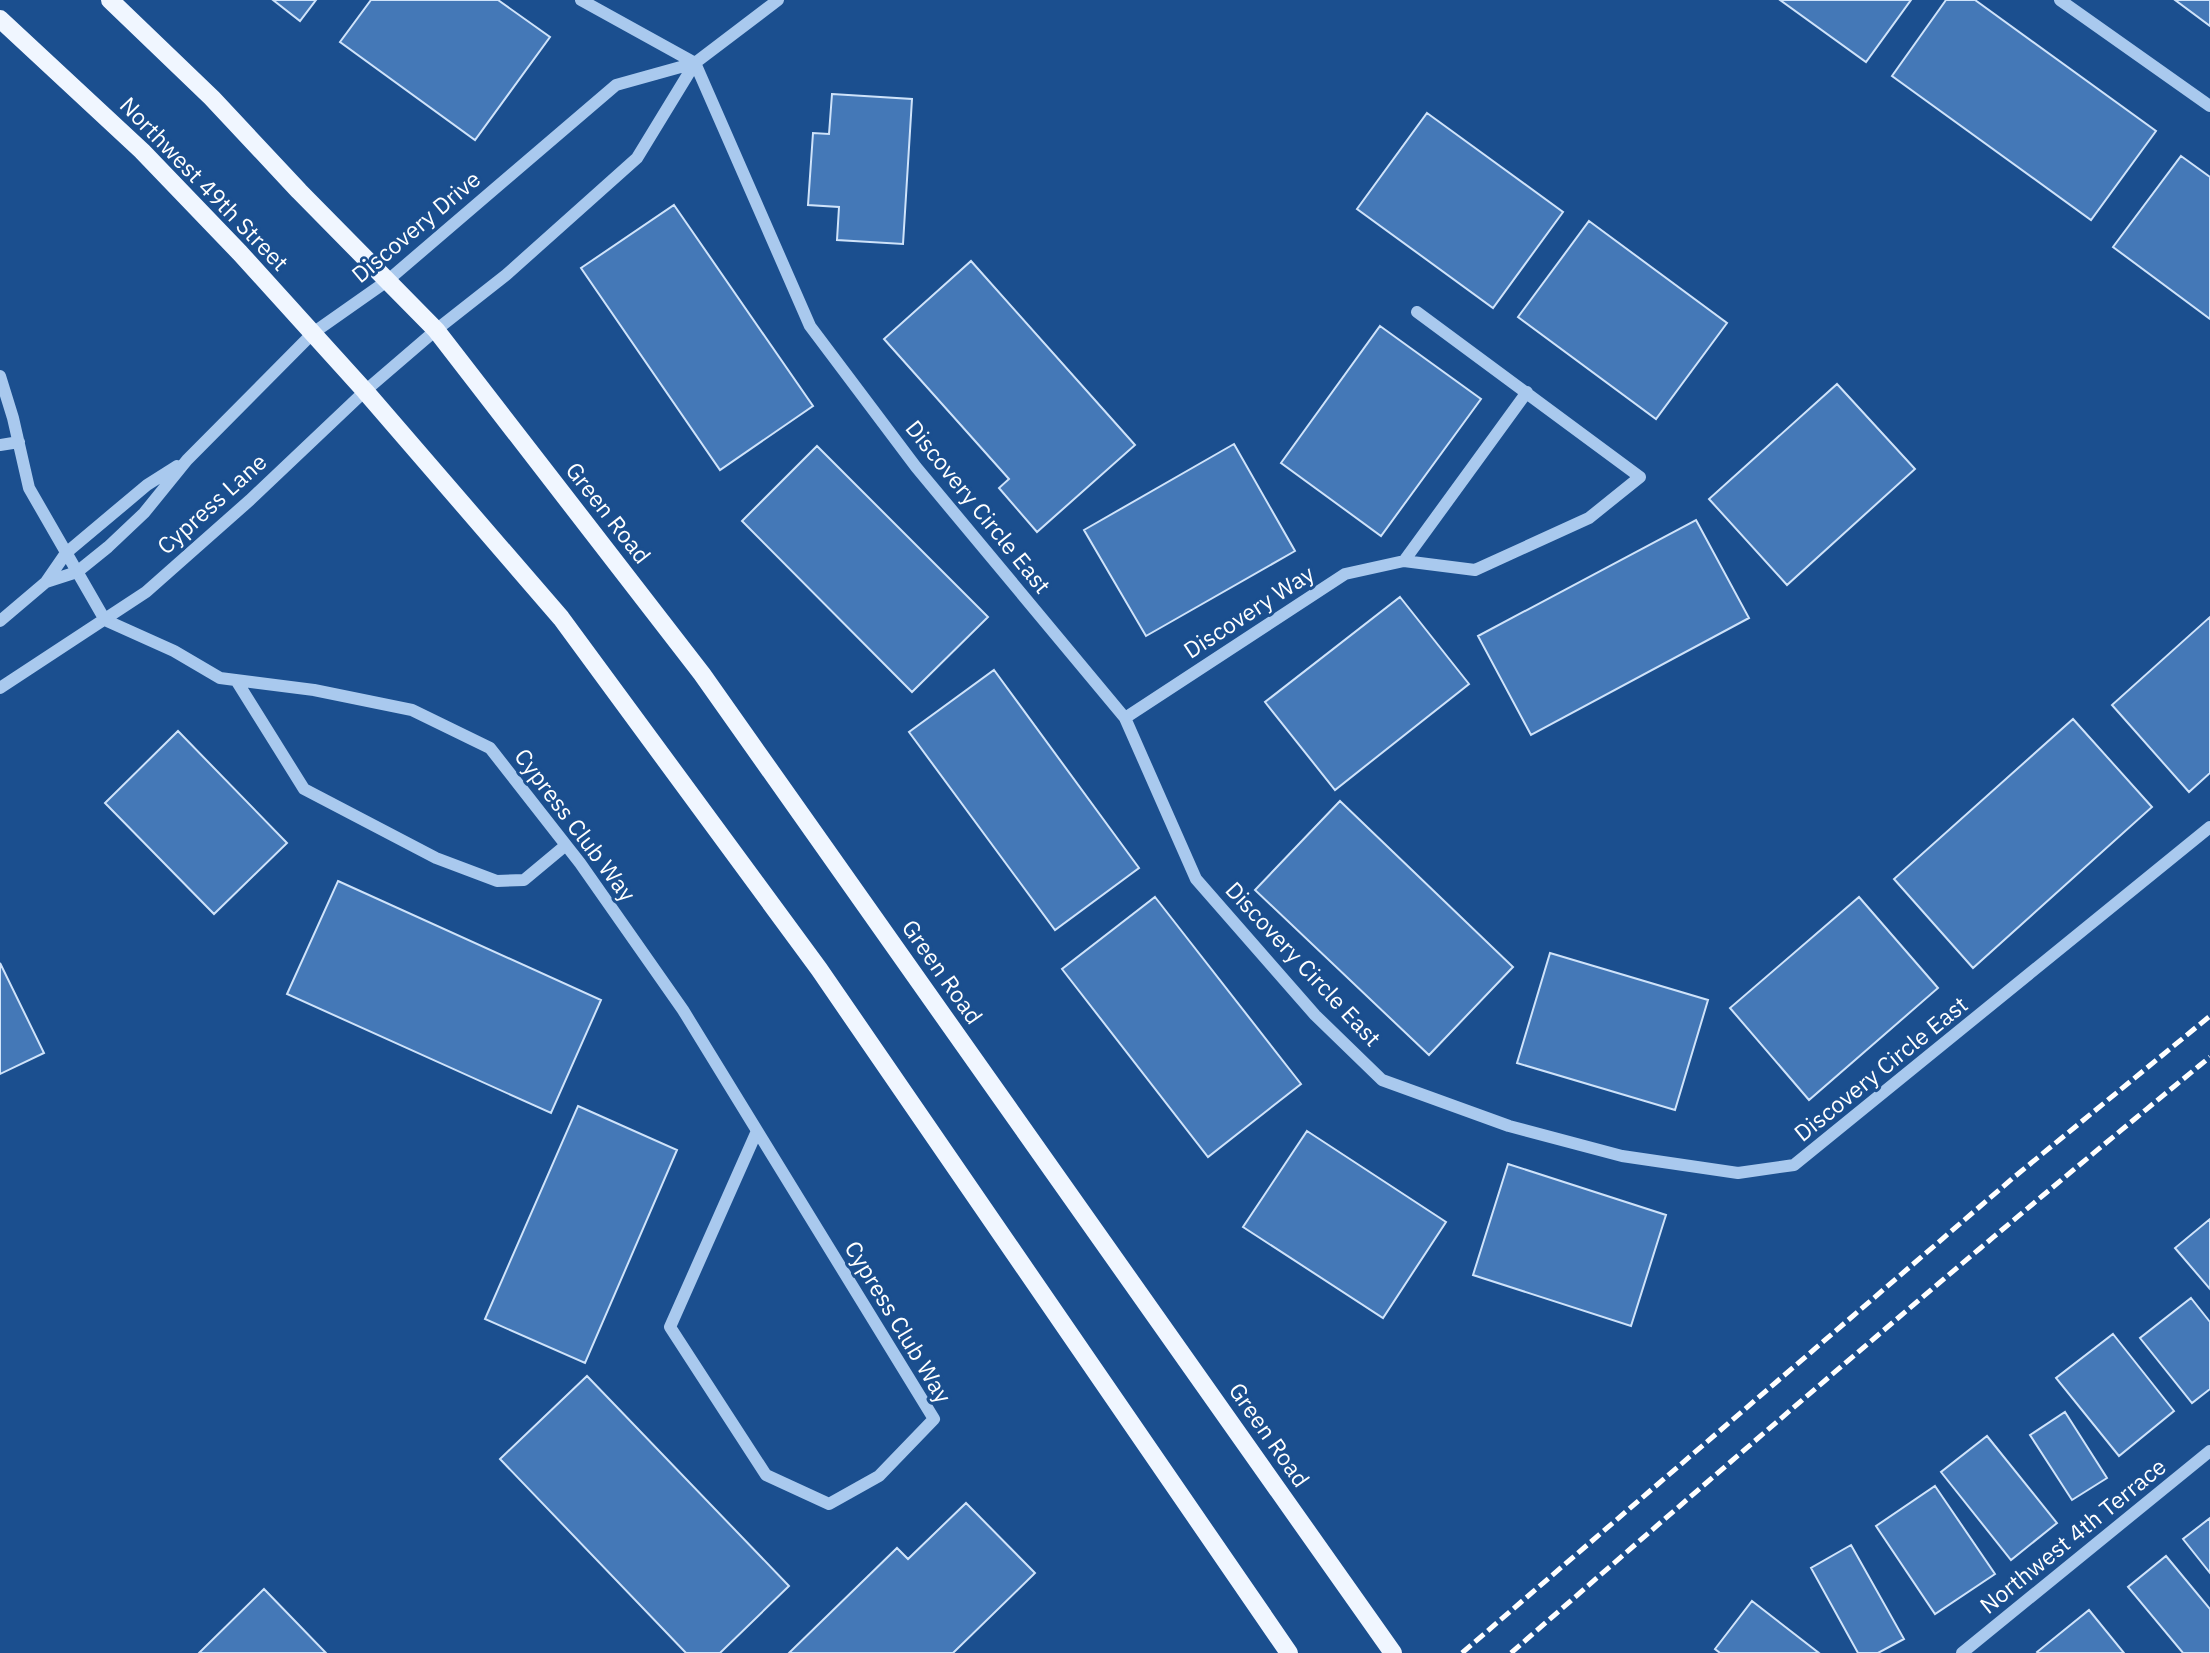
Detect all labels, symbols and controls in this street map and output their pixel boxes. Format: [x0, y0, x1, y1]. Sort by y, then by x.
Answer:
street label: Northwest 49th Street [114, 90, 296, 277]
street label: Discovery Drive [345, 164, 486, 289]
street label: Discovery Circle East [900, 413, 1058, 599]
street label: Cypress Lane [150, 446, 272, 560]
street label: Green Road [560, 455, 658, 569]
street label: Discovery Way [1177, 558, 1320, 665]
street label: Cypress Club Way [508, 742, 643, 907]
street label: Discovery Circle East [1219, 875, 1388, 1052]
street label: Green Road [896, 913, 990, 1030]
street label: Discovery Circle East [1787, 989, 1973, 1147]
street label: Cypress Club Way [839, 1235, 959, 1409]
street label: Green Road [1223, 1376, 1317, 1493]
street label: Northwest 4th Terrace [1973, 1451, 2172, 1620]

